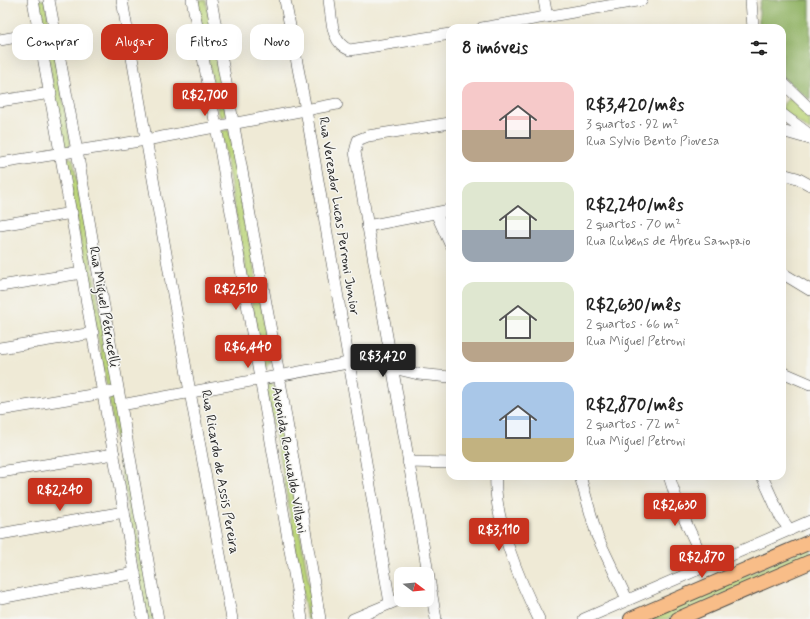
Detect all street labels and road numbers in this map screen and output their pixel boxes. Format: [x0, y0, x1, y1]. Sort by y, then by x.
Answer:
street label: Rua Vereador Lucas Perroni Junior [314, 115, 364, 317]
street label: Rua Miguel Petrucelli [83, 245, 124, 369]
street label: Avenida Romualdo Villani [267, 385, 311, 535]
street label: Rua Ricardo de Assis Pereira [197, 388, 243, 556]

